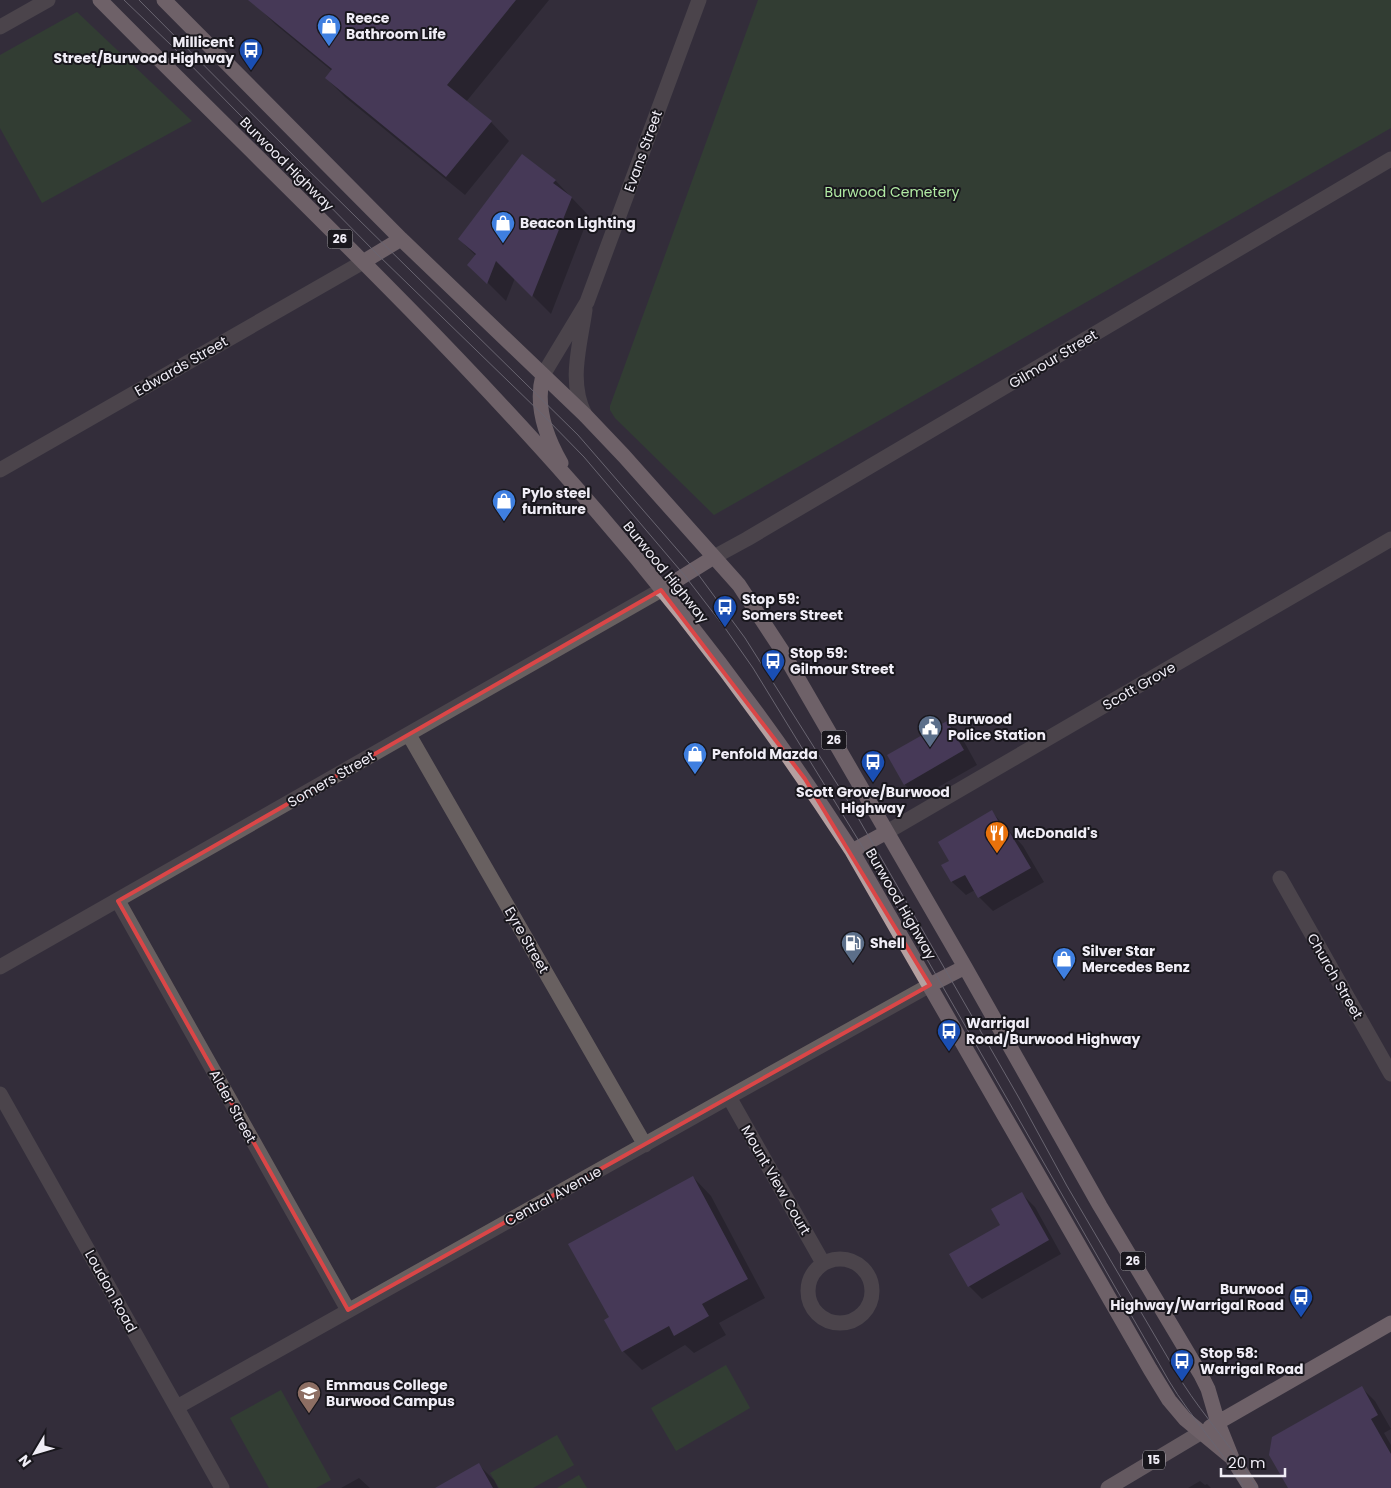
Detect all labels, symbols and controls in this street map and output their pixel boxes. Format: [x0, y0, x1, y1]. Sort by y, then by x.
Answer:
place label: Reece Bathroom Life [346, 8, 446, 44]
shop icon: Reece Bathroom Life [316, 13, 342, 47]
place label: Millicent Street/Burwood Highway [54, 32, 234, 68]
bus stop icon: Millicent Street/Burwood Highway [238, 37, 264, 71]
street label: Evans Street [619, 107, 667, 195]
street label: Burwood Highway [235, 112, 339, 216]
park label: Burwood Cemetery [825, 182, 960, 202]
shop icon: Beacon Lighting [490, 210, 516, 244]
place label: Beacon Lighting [520, 213, 636, 233]
road number: 26 [328, 230, 352, 248]
street label: Gilmour Street [1005, 325, 1101, 393]
street label: Edwards Street [131, 331, 231, 401]
place label: Pylo steel furniture [522, 483, 590, 519]
shop icon: Pylo steel furniture [491, 488, 517, 522]
street label: Burwood Highway [619, 517, 713, 627]
place label: Stop 59: Somers Street [742, 589, 843, 625]
bus stop icon: Stop 59: Somers Street [712, 594, 738, 628]
place label: Stop 59: Gilmour Street [790, 643, 895, 679]
bus stop icon: Stop 59: Gilmour Street [760, 648, 786, 682]
street label: Scott Grove [1099, 657, 1179, 715]
place label: Burwood Police Station [948, 709, 1046, 745]
public building icon: Burwood Police Station [917, 714, 943, 748]
road number: 26 [822, 730, 846, 750]
shop icon: Penfold Mazda [682, 741, 708, 775]
place label: Penfold Mazda [712, 744, 818, 764]
street label: Somers Street [284, 746, 378, 812]
bus stop icon: Scott Grove/Burwood Highway [860, 749, 886, 783]
place label: Scott Grove/Burwood Highway [796, 782, 950, 818]
restaurant icon: McDonald's [984, 820, 1010, 854]
place label: McDonald's [1014, 823, 1098, 843]
street label: Burwood Highway [861, 845, 941, 964]
street label: Eyre Street [500, 903, 554, 977]
street label: Church Street [1302, 929, 1368, 1023]
fuel station icon: Shell [840, 930, 866, 964]
place label: Shell [870, 933, 905, 953]
place label: Silver Star Mercedes Benz [1082, 941, 1190, 977]
shop icon: Silver Star Mercedes Benz [1051, 946, 1077, 980]
place label: Warrigal Road/Burwood Highway [966, 1013, 1140, 1049]
bus stop icon: Warrigal Road/Burwood Highway [936, 1018, 962, 1052]
street label: Alder Street [205, 1066, 261, 1146]
street label: Mount View Court [736, 1121, 816, 1239]
street label: Central Avenue [501, 1161, 605, 1231]
street label: Loudon Road [80, 1246, 142, 1336]
road number: 26 [1120, 1252, 1146, 1270]
place label: Burwood Highway/Warrigal Road [1110, 1279, 1284, 1315]
bus stop icon: Burwood Highway/Warrigal Road [1288, 1284, 1314, 1318]
place label: Stop 58: Warrigal Road [1200, 1343, 1304, 1379]
bus stop icon: Stop 58: Warrigal Road [1169, 1348, 1195, 1382]
place label: Emmaus College Burwood Campus [326, 1375, 455, 1411]
school or university icon: Emmaus College Burwood Campus [296, 1380, 322, 1414]
north arrow [10, 1428, 60, 1478]
scale bar [1221, 1446, 1285, 1478]
road number: 15 [1143, 1450, 1165, 1470]
text: N [14, 1451, 36, 1471]
text: 20 m [1228, 1452, 1266, 1473]

